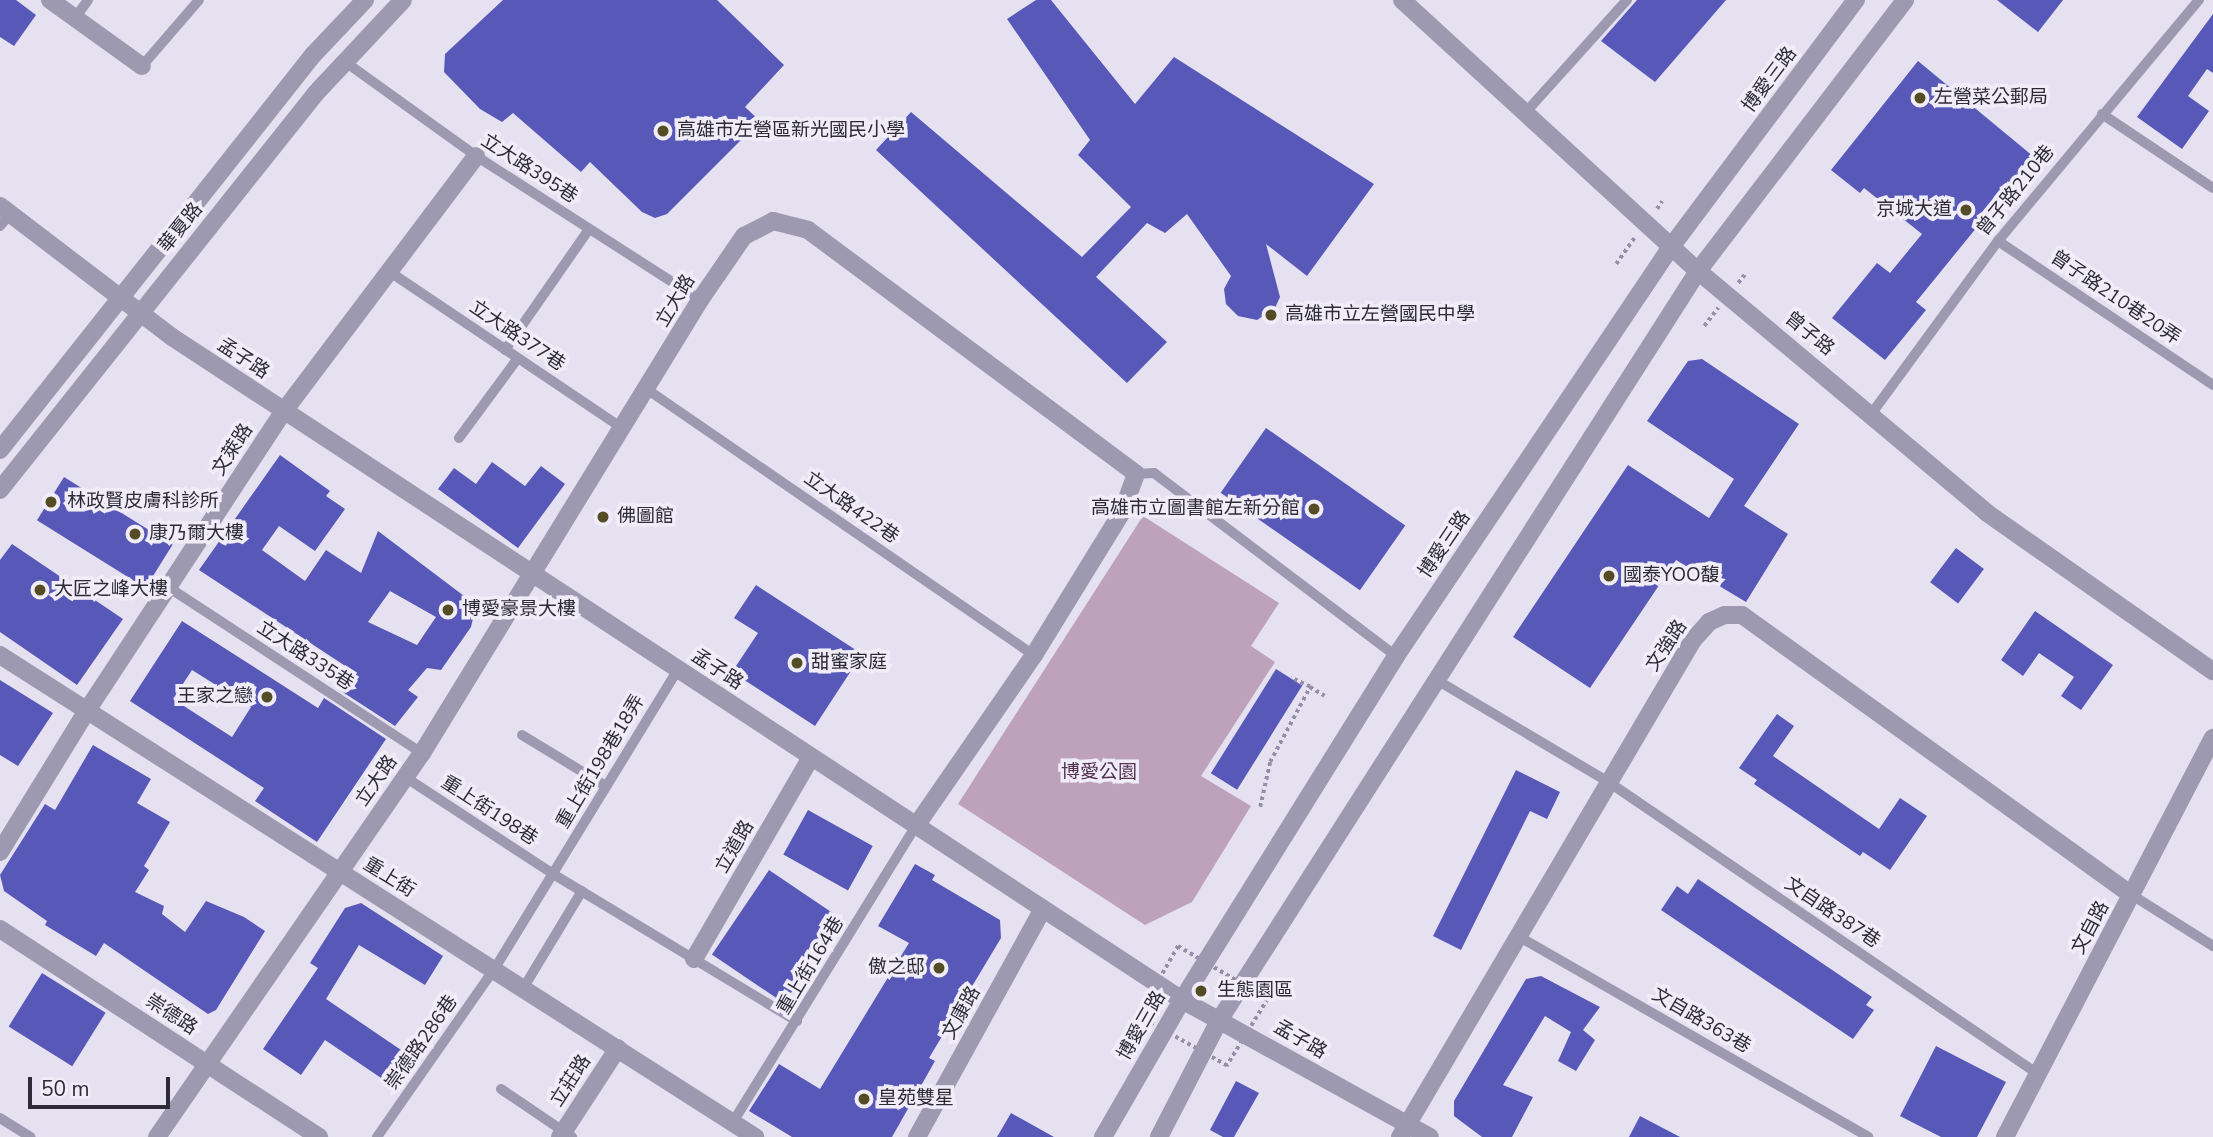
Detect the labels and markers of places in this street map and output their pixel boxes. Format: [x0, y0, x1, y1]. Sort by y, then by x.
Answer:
place label: 左營菜公郵局 [1934, 87, 2048, 109]
marker: 左營菜公郵局 [1912, 90, 1928, 106]
place label: 高雄市左營區新光國民小學 [677, 120, 905, 142]
marker: 高雄市左營區新光國民小學 [655, 123, 671, 139]
place label: 京城大道 [1876, 199, 1952, 221]
marker: 京城大道 [1958, 202, 1974, 218]
place label: 高雄市立左營國民中學 [1285, 304, 1475, 326]
marker: 高雄市立左營國民中學 [1263, 307, 1279, 323]
place label: 林政賢皮膚科診所 [67, 491, 219, 513]
marker: 林政賢皮膚科診所 [41, 492, 61, 512]
place label: 高雄市立圖書館左新分館 [1091, 498, 1300, 520]
marker: 高雄市立圖書館左新分館 [1306, 501, 1322, 517]
place label: 佛圖館 [617, 506, 674, 528]
marker: 佛圖館 [595, 509, 611, 525]
place label: 康乃爾大樓 [149, 523, 244, 545]
marker: 康乃爾大樓 [127, 526, 143, 542]
place label: 國泰YOO馥 [1623, 565, 1720, 587]
marker: 國泰YOO馥 [1601, 568, 1617, 584]
place label: 大匠之峰大樓 [54, 579, 168, 601]
marker: 大匠之峰大樓 [32, 582, 48, 598]
place label: 博愛豪景大樓 [462, 599, 576, 621]
marker: 博愛豪景大樓 [440, 602, 456, 618]
place label: 甜蜜家庭 [811, 652, 887, 674]
marker: 甜蜜家庭 [789, 655, 805, 671]
place label: 王家之戀 [177, 686, 253, 708]
marker: 王家之戀 [259, 689, 275, 705]
place label: 傲之邸 [868, 957, 925, 979]
marker: 傲之邸 [931, 960, 947, 976]
place label: 生態園區 [1217, 980, 1293, 1002]
marker: 生態園區 [1191, 981, 1211, 1001]
place label: 皇苑雙星 [878, 1088, 954, 1110]
marker: 皇苑雙星 [856, 1091, 872, 1107]

